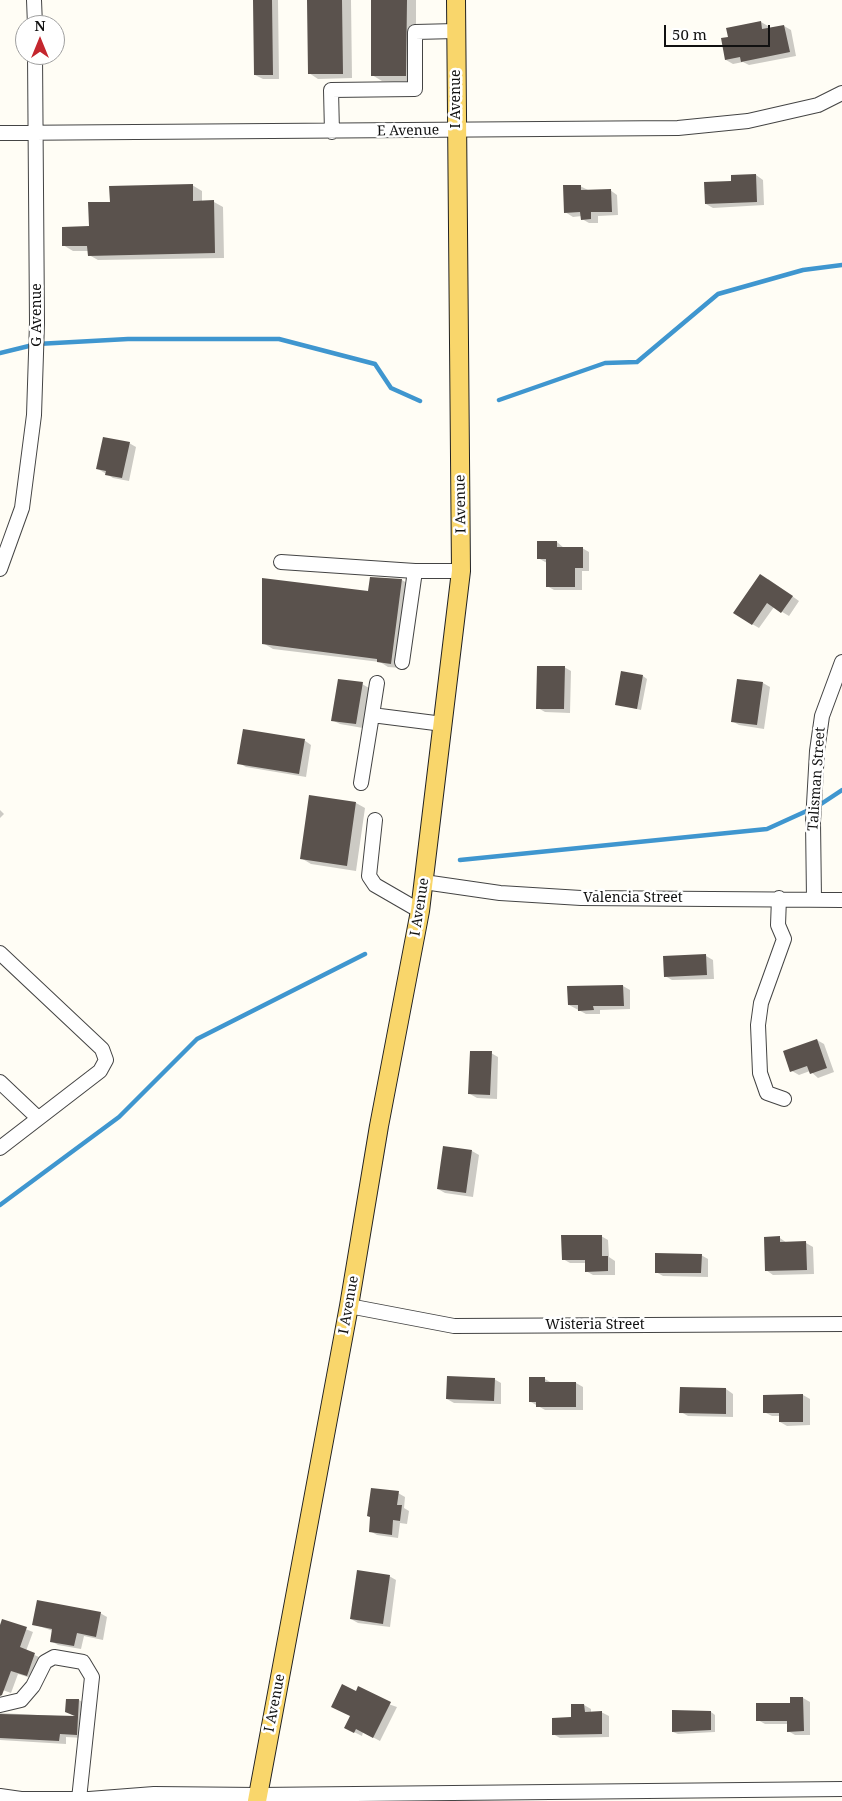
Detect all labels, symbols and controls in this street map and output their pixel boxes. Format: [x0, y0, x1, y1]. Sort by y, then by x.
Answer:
north arrow [15, 15, 65, 65]
scale bar [667, 15, 773, 47]
text: N [34, 16, 46, 35]
text: 50 m [672, 24, 707, 44]
street label: I Avenue [448, 70, 464, 128]
street label: E Avenue [377, 122, 439, 140]
street label: G Avenue [29, 283, 45, 347]
street label: I Avenue [452, 474, 470, 534]
street label: Talisman Street [805, 727, 829, 831]
street label: I Avenue [407, 877, 433, 937]
street label: Valencia Street [583, 890, 683, 906]
street label: I Avenue [336, 1275, 362, 1335]
street label: Wisteria Street [545, 1317, 645, 1333]
street label: I Avenue [261, 1673, 289, 1733]

